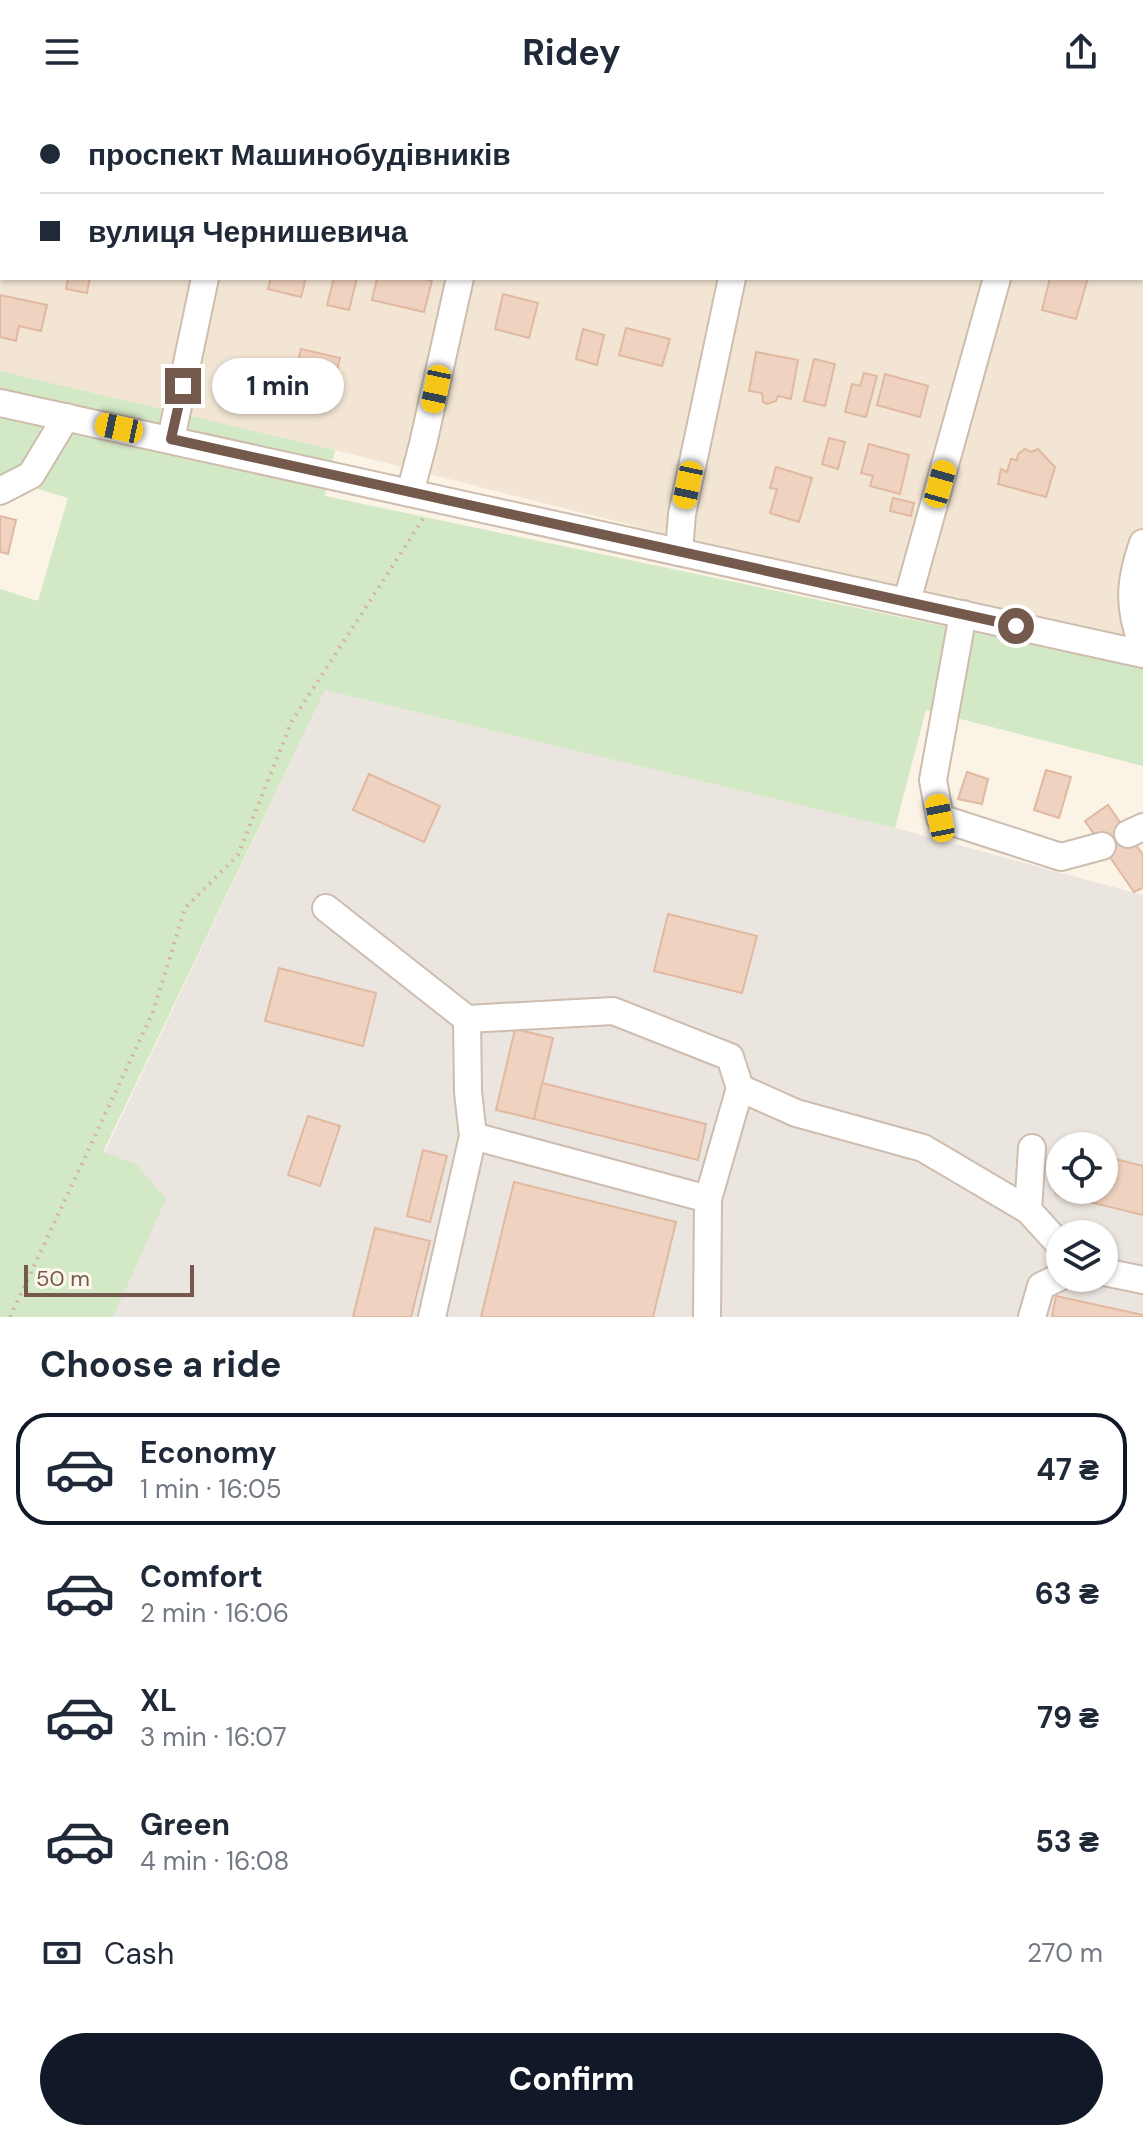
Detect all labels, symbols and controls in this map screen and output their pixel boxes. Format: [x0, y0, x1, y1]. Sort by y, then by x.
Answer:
text: Ridey [522, 29, 621, 76]
icon: menu [40, 30, 84, 74]
icon: share [1059, 30, 1103, 74]
text: проспект Машинобудівників [88, 135, 511, 174]
text: вулиця Чернишевича [88, 212, 408, 251]
callout: 1 min [211, 358, 343, 414]
car [419, 363, 453, 415]
route end [165, 368, 201, 404]
text: 1 min [246, 369, 310, 403]
car [93, 411, 145, 445]
car [922, 458, 958, 510]
car [671, 459, 705, 511]
route start [998, 608, 1034, 644]
car [924, 792, 956, 844]
map controls [1046, 1132, 1118, 1292]
button: locate [1046, 1132, 1118, 1204]
button: layers [1046, 1220, 1118, 1292]
scale bar [24, 1261, 194, 1297]
text: 50 m [36, 1264, 90, 1293]
text: Choose a ride [40, 1341, 281, 1388]
icon: car [44, 1433, 116, 1505]
text: Economy [140, 1433, 277, 1472]
text: 47 ₴ [1036, 1450, 1099, 1489]
text: 1 min · 16:05 [140, 1472, 282, 1506]
icon: car [44, 1557, 116, 1629]
text: Comfort [140, 1557, 263, 1596]
text: 63 ₴ [1035, 1574, 1099, 1613]
text: 2 min · 16:06 [140, 1596, 289, 1630]
icon: car [44, 1681, 116, 1753]
text: XL [140, 1681, 177, 1720]
text: 79 ₴ [1037, 1698, 1099, 1737]
text: 3 min · 16:07 [140, 1720, 287, 1754]
icon: car [44, 1805, 116, 1877]
text: Green [140, 1805, 230, 1844]
text: 53 ₴ [1035, 1822, 1099, 1861]
text: 4 min · 16:08 [140, 1844, 289, 1878]
icon: cash [40, 1931, 84, 1975]
text: Cash [104, 1934, 174, 1973]
text: 270 m [1027, 1936, 1103, 1970]
button: Confirm [40, 2033, 1103, 2125]

